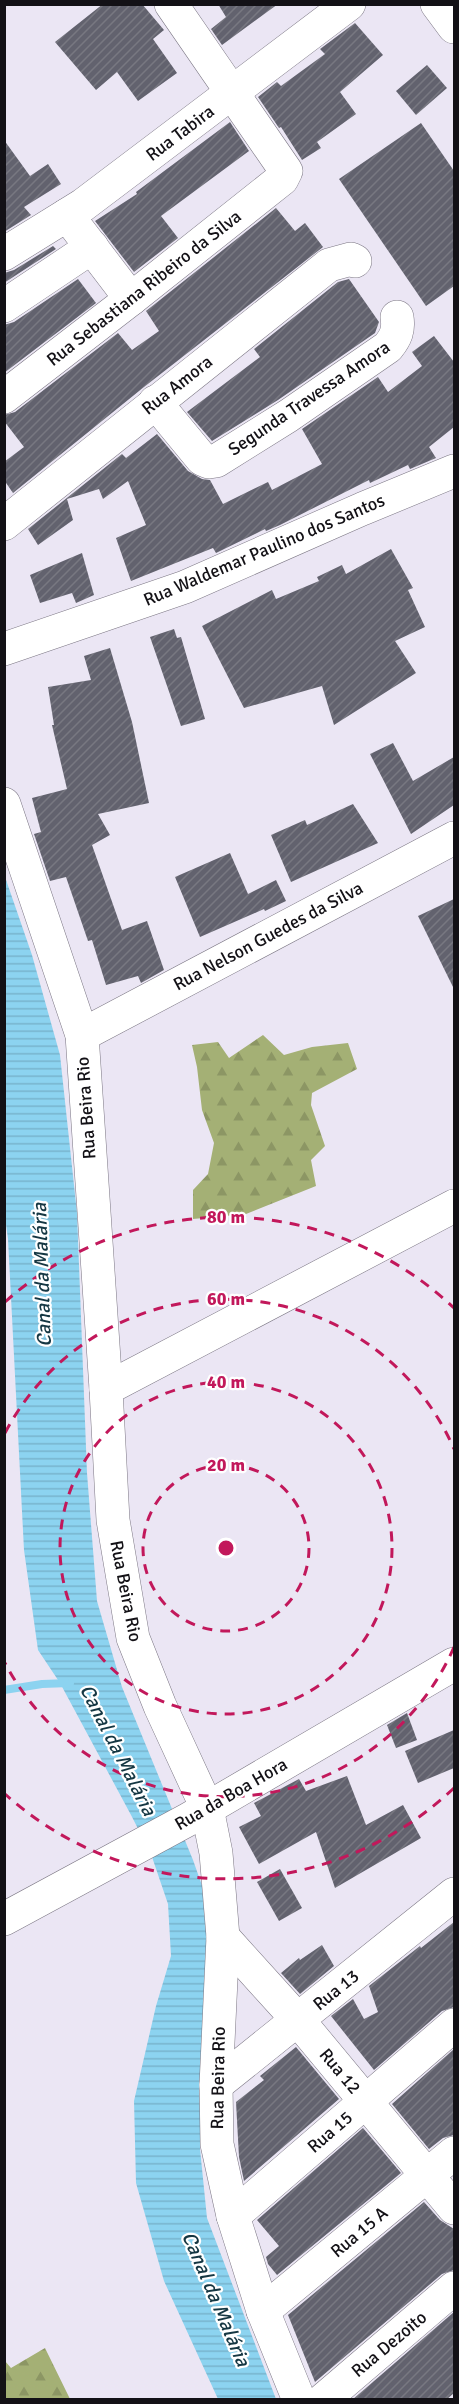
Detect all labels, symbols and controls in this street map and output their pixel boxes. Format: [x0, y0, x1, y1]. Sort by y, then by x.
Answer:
street label: Rua Tabira [141, 100, 219, 166]
street label: Rua Sebastiana Ribeiro da Silva [42, 205, 246, 371]
street label: Segunda Travessa Amora [224, 336, 394, 460]
street label: Rua Amora [137, 351, 217, 419]
street label: Rua Waldemar Paulino dos Santos [140, 489, 388, 611]
street label: Rua Nelson Guedes da Silva [169, 877, 367, 995]
street label: Rua Beira Rio [71, 1056, 101, 1160]
water label: Canal da Malária [27, 1202, 57, 1347]
text: 80 m [207, 1206, 245, 1228]
text: 60 m [207, 1288, 245, 1310]
text: 40 m [207, 1371, 245, 1393]
text: 20 m [207, 1454, 245, 1476]
street label: Rua Beira Rio [105, 1538, 147, 1644]
centre of rings [216, 1538, 236, 1558]
water label: Canal da Malária [74, 1680, 162, 1821]
street label: Rua da Boa Hora [171, 1753, 291, 1835]
street label: Rua 13 [309, 1965, 363, 2015]
street label: Rua Beira Rio [206, 2026, 230, 2130]
street label: Rua 12 [315, 2044, 365, 2098]
street label: Rua 15 [303, 2106, 357, 2158]
street label: Rua 15 A [326, 2202, 392, 2262]
water label: Canal da Malária [176, 2228, 256, 2371]
street label: Rua Dezoito [347, 2306, 431, 2382]

